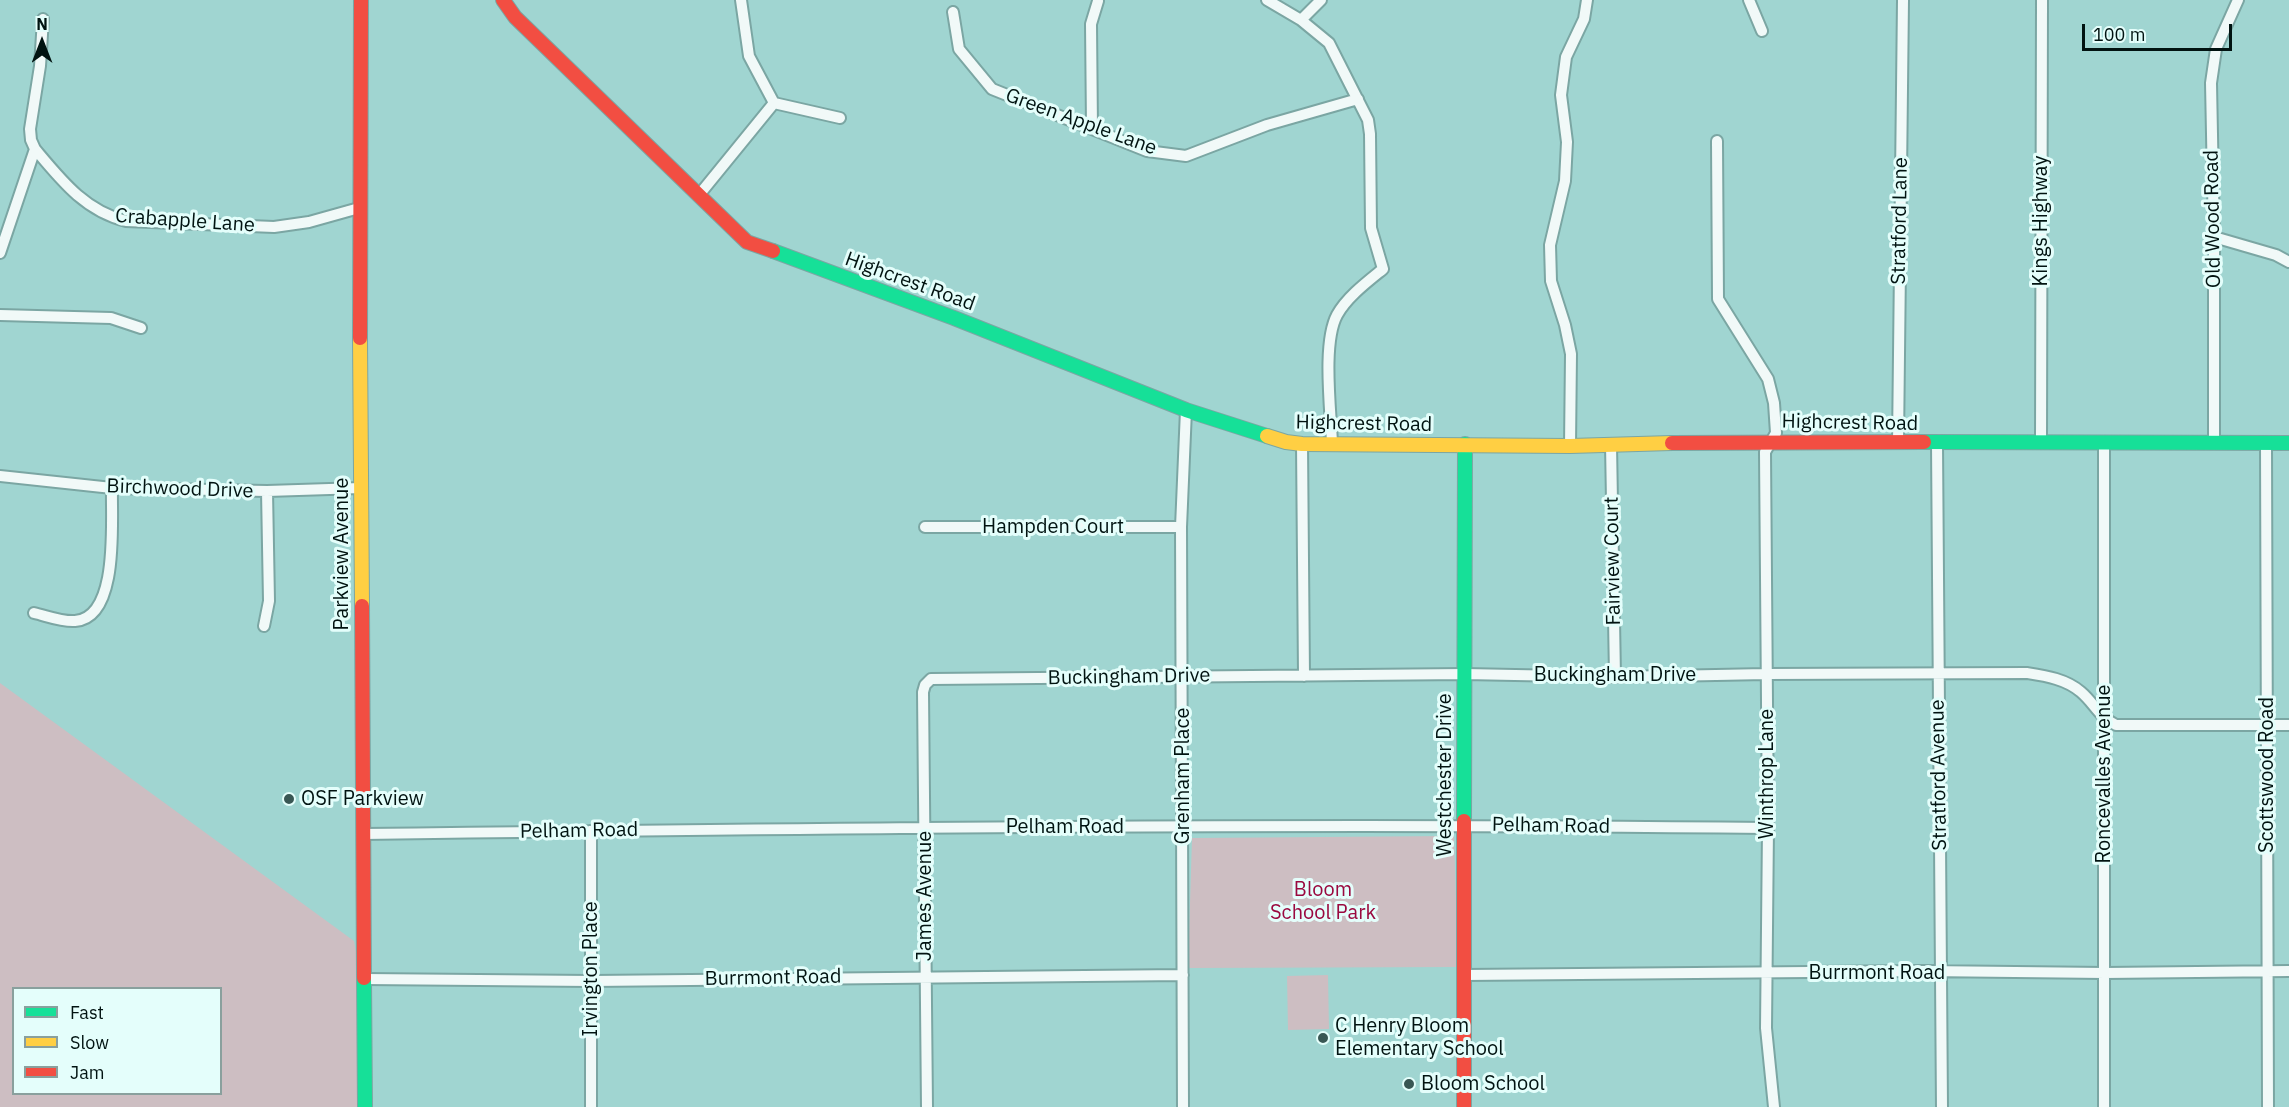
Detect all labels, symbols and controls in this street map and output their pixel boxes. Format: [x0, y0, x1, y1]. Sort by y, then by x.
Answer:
north arrow [12, 12, 72, 72]
scale bar [2085, 12, 2235, 50]
text: N [36, 14, 48, 34]
text: 100 m [2093, 23, 2145, 46]
street label: Green Apple Lane [1002, 83, 1160, 161]
street label: Old Wood Road [2200, 150, 2226, 288]
street label: Kings Highway [2029, 156, 2053, 286]
street label: Stratford Lane [1887, 157, 1913, 285]
street label: Crabapple Lane [114, 204, 256, 238]
street label: Highcrest Road [842, 247, 978, 317]
street label: Highcrest Road [1781, 410, 1919, 436]
street label: Highcrest Road [1295, 411, 1433, 437]
street label: Birchwood Drive [106, 474, 254, 504]
street label: Parkview Avenue [330, 478, 354, 630]
street label: Fairview Court [1600, 496, 1626, 626]
street label: Hampden Court [982, 515, 1124, 539]
street label: Buckingham Drive [1534, 663, 1696, 687]
street label: Buckingham Drive [1048, 664, 1210, 690]
street label: Roncevalles Avenue [2092, 684, 2116, 864]
street label: Westchester Drive [1433, 693, 1457, 857]
street label: Scottswood Road [2255, 697, 2279, 853]
street label: Stratford Avenue [1926, 699, 1952, 851]
street label: Grenham Place [1171, 708, 1195, 844]
street label: Winthrop Lane [1755, 709, 1779, 839]
place label: OSF Parkview [301, 787, 424, 811]
marker: OSF Parkview [282, 792, 296, 806]
street label: Pelham Road [1492, 813, 1610, 839]
street label: Pelham Road [1006, 815, 1124, 839]
street label: Pelham Road [520, 818, 638, 844]
street label: James Avenue [913, 831, 937, 961]
park label: Bloom School Park [1270, 878, 1376, 925]
street label: Irvington Place [579, 901, 603, 1037]
street label: Burrmont Road [1809, 961, 1945, 985]
street label: Burrmont Road [704, 965, 842, 991]
legend [12, 987, 222, 1095]
text: Fast [70, 1001, 104, 1024]
place label: C Henry Bloom Elementary School [1335, 1014, 1504, 1061]
text: Slow [70, 1031, 109, 1054]
marker: C Henry Bloom Elementary School [1316, 1031, 1330, 1045]
text: Jam [70, 1061, 105, 1084]
place label: Bloom School [1421, 1072, 1545, 1096]
marker: Bloom School [1402, 1077, 1416, 1091]

